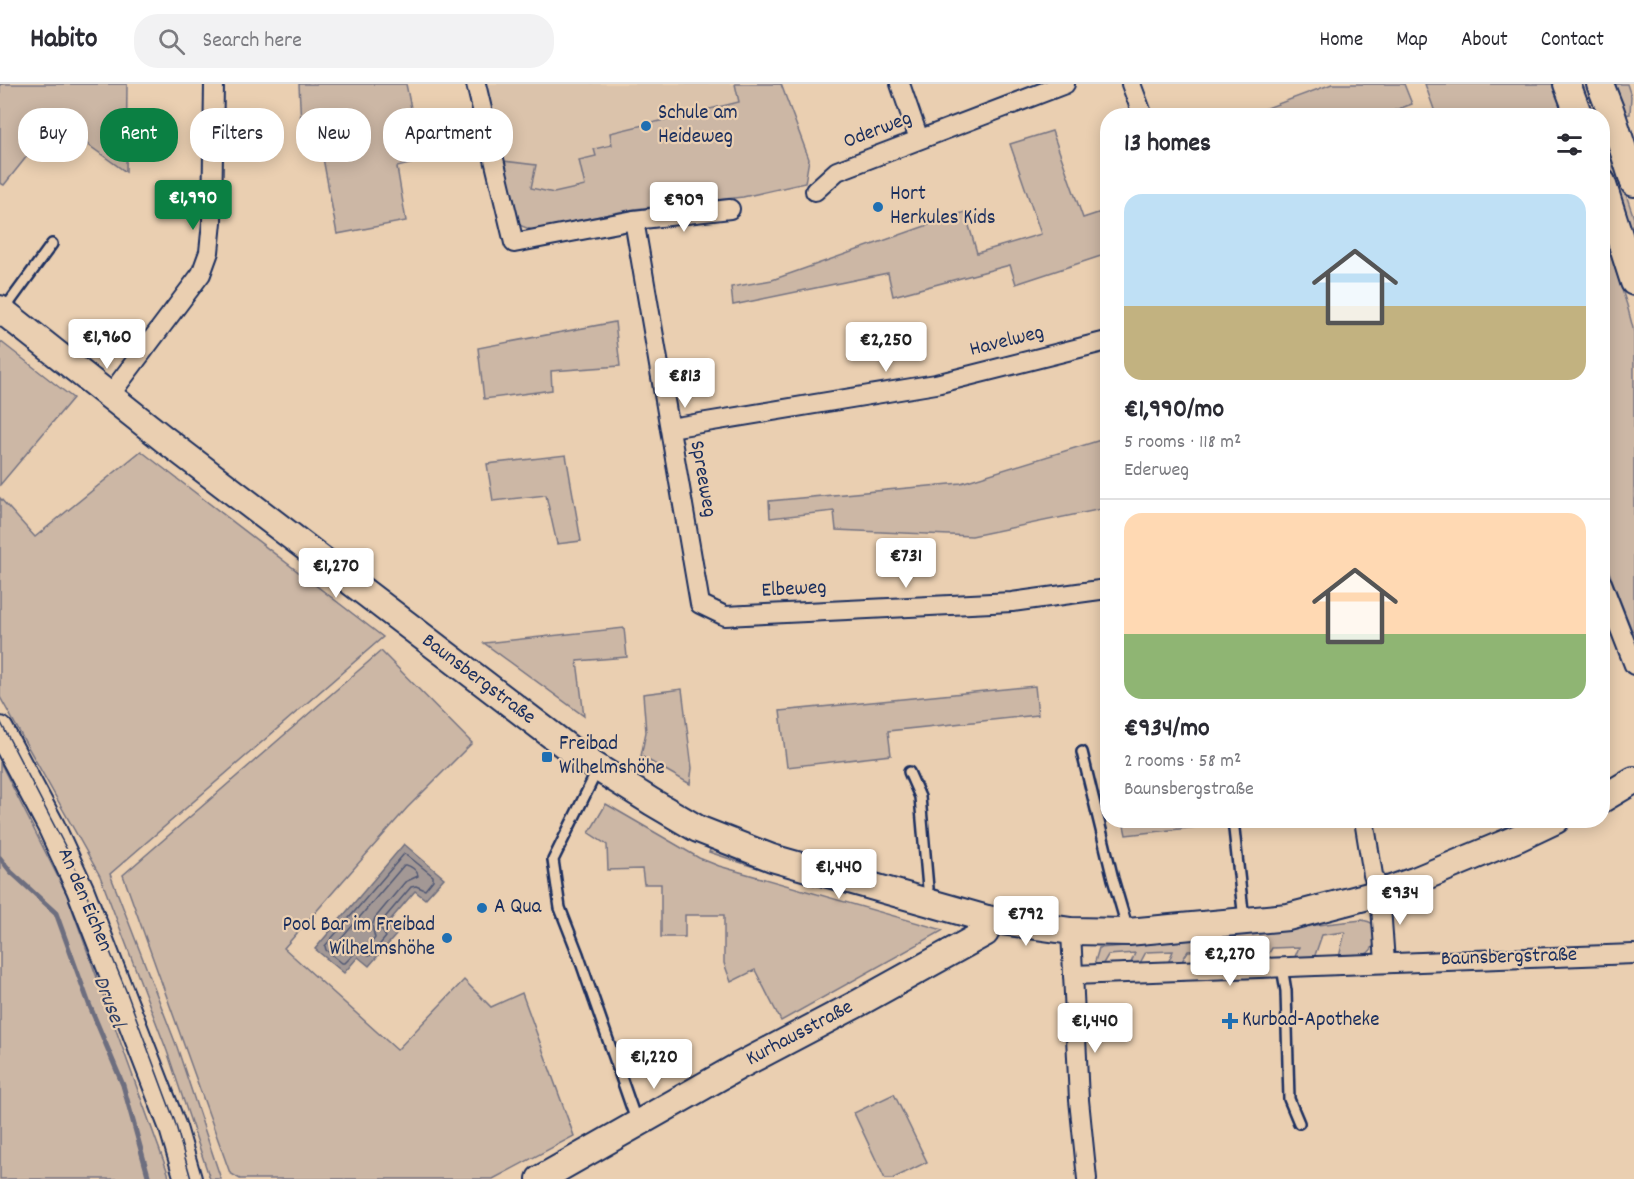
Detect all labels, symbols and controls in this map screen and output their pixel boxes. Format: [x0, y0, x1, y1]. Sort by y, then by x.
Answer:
search box [134, 14, 554, 68]
text: Habito [30, 21, 98, 61]
icon: search [155, 25, 188, 58]
text: Search here [203, 26, 302, 57]
text: Home [1319, 26, 1363, 56]
text: Map [1396, 26, 1428, 56]
text: About [1461, 26, 1508, 56]
text: Contact [1541, 26, 1604, 56]
place label: Schule am Heideweg [658, 99, 738, 153]
street label: Oderweg [840, 104, 916, 158]
chip: Buy [18, 108, 88, 162]
chip: Rent [100, 108, 178, 162]
chip: Filters [190, 108, 284, 162]
chip: New [296, 108, 371, 162]
chip: Apartment [383, 108, 513, 162]
marker: Schule am Heideweg [639, 119, 653, 133]
text: 13 homes [1124, 126, 1211, 163]
icon: filters [1553, 128, 1586, 161]
pin: €1,990 [144, 180, 242, 231]
place label: Hort Herkules Kids [890, 180, 996, 234]
pin: €909 [648, 182, 720, 233]
text: €1,990 [169, 185, 217, 213]
text: €909 [664, 187, 704, 215]
marker: Hort Herkules Kids [871, 200, 885, 214]
icon: home [1301, 233, 1409, 341]
street label: Havelweg [967, 318, 1047, 366]
pin: €1,960 [58, 319, 156, 370]
pin: €2,250 [837, 322, 935, 373]
text: €1,960 [82, 324, 132, 352]
text: €2,250 [860, 327, 912, 355]
pin: €813 [649, 358, 721, 409]
text: €813 [669, 363, 701, 391]
text: €1,990/mo [1124, 392, 1224, 429]
text: 5 rooms · 118 m² [1124, 429, 1241, 457]
street label: Spreeweg [681, 438, 723, 520]
text: Ederweg [1124, 457, 1189, 485]
pin: €731 [870, 538, 942, 589]
text: €731 [890, 543, 922, 571]
pin: €1,270 [287, 548, 385, 599]
icon: home [1301, 552, 1409, 660]
text: €1,270 [313, 553, 359, 581]
street label: Elbeweg [761, 573, 827, 607]
street label: Baunsbergstraße [415, 627, 541, 733]
text: €934/mo [1124, 711, 1210, 748]
place label: Freibad Wilhelmshöhe [559, 730, 665, 784]
text: 2 rooms · 58 m² [1124, 748, 1241, 776]
marker: Freibad Wilhelmshöhe [540, 750, 554, 764]
text: Baunsbergstraße [1124, 776, 1254, 804]
street label: An den Eichen [49, 844, 119, 956]
pin: €1,440 [790, 849, 888, 900]
text: €1,440 [816, 854, 862, 882]
pin: €934 [1364, 875, 1436, 926]
text: €934 [1381, 880, 1419, 908]
place label: A Qua [494, 893, 543, 923]
pin: €792 [990, 896, 1062, 947]
marker: A Qua [475, 901, 489, 915]
text: €792 [1008, 901, 1044, 929]
place label: Pool Bar im Freibad Wilhelmshöhe [282, 911, 435, 965]
marker: Pool Bar im Freibad Wilhelmshöhe [440, 931, 454, 945]
pin: €2,270 [1181, 936, 1279, 987]
text: €2,270 [1205, 941, 1256, 969]
street label: Baunsbergstraße [1440, 941, 1578, 975]
water label: Drusel [84, 972, 133, 1034]
street label: Kurhausstraße [741, 993, 859, 1075]
pin: €1,440 [1046, 1003, 1144, 1054]
place label: Kurbad-Apotheke [1242, 1006, 1379, 1036]
text: €1,440 [1072, 1008, 1118, 1036]
marker: Kurbad-Apotheke [1223, 1014, 1237, 1028]
pin: €1,220 [605, 1039, 703, 1090]
text: €1,220 [630, 1044, 678, 1072]

